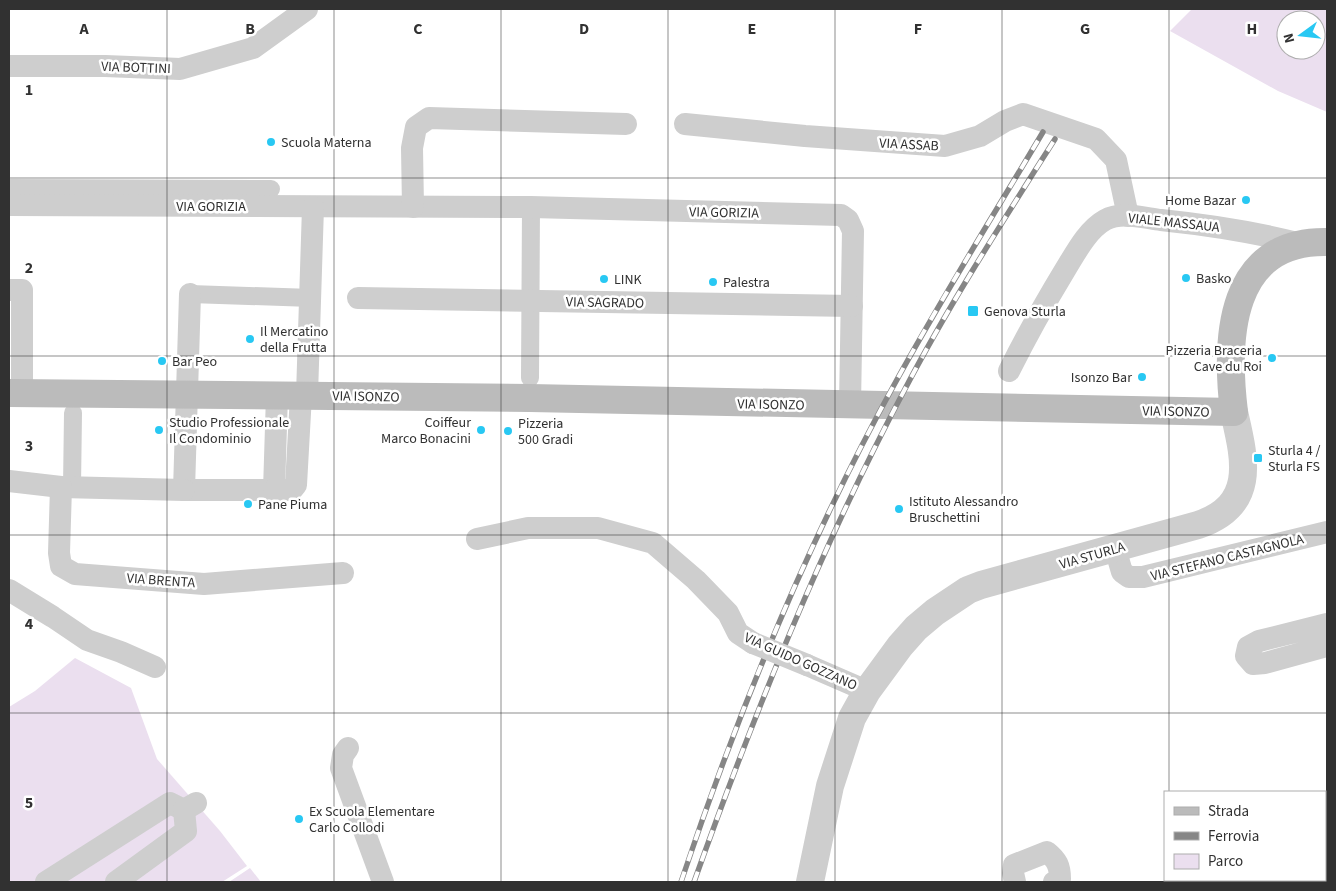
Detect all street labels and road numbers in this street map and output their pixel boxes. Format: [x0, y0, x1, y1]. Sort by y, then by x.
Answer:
street label: VIA BOTTINI [101, 57, 171, 79]
street label: VIA ASSAB [879, 133, 939, 157]
street label: VIA GORIZIA [176, 197, 246, 217]
street label: VIA GORIZIA [689, 202, 759, 224]
street label: VIALE MASSAUA [1127, 208, 1221, 238]
street label: VIA SAGRADO [566, 292, 644, 314]
street label: VIA ISONZO [332, 386, 400, 408]
street label: VIA ISONZO [737, 394, 805, 416]
street label: VIA ISONZO [1142, 401, 1210, 423]
street label: VIA STEFANO CASTAGNOLA [1149, 529, 1306, 587]
street label: VIA STURLA [1057, 537, 1128, 575]
street label: VIA BRENTA [126, 569, 196, 593]
street label: VIA GUIDO GOZZANO [741, 628, 860, 696]

